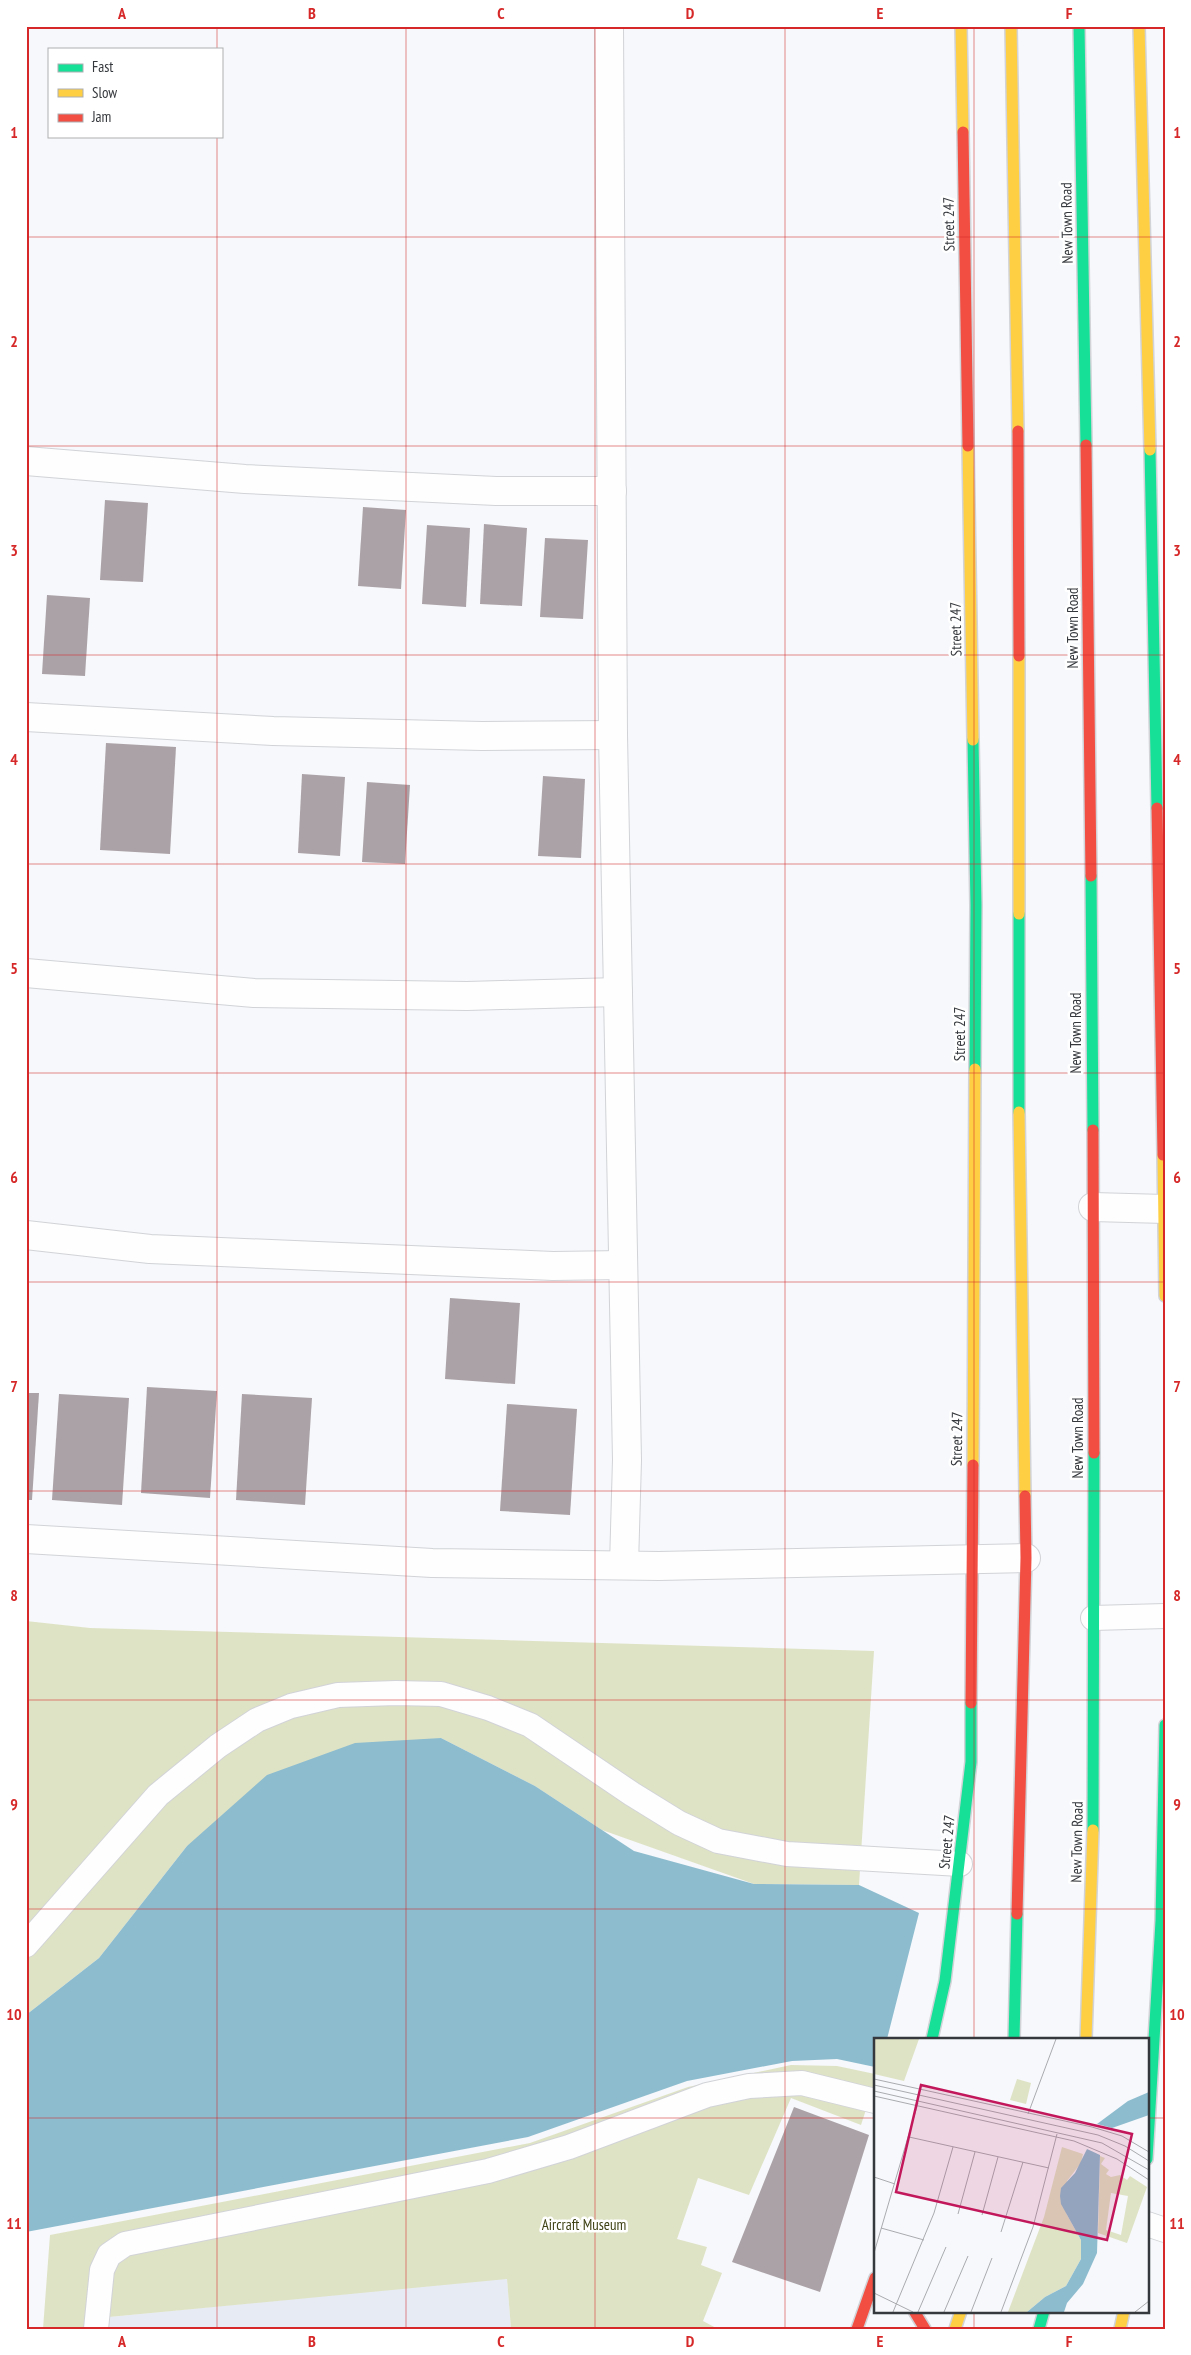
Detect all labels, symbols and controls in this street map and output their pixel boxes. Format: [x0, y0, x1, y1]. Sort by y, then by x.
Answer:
text: A [117, 3, 127, 23]
text: B [308, 3, 316, 23]
text: C [497, 3, 505, 23]
text: D [686, 3, 695, 23]
text: E [877, 3, 884, 23]
text: F [1066, 3, 1073, 23]
legend [48, 48, 222, 138]
text: Fast [92, 57, 113, 76]
text: Slow [92, 83, 117, 102]
text: Jam [91, 107, 111, 126]
text: 1 [10, 122, 18, 142]
text: 1 [1173, 122, 1181, 142]
street label: New Town Road [1056, 182, 1077, 264]
street label: Street 247 [939, 197, 958, 251]
text: 2 [10, 331, 18, 351]
text: 2 [1173, 331, 1181, 351]
text: 3 [10, 540, 18, 560]
text: 3 [1173, 540, 1181, 560]
street label: New Town Road [1063, 587, 1082, 669]
street label: Street 247 [946, 602, 965, 656]
text: 4 [10, 749, 18, 769]
text: 4 [1173, 749, 1181, 769]
text: 5 [10, 958, 18, 978]
text: 5 [1173, 958, 1181, 978]
street label: New Town Road [1066, 992, 1085, 1074]
street label: Street 247 [950, 1007, 969, 1061]
text: 6 [10, 1167, 18, 1187]
text: 6 [1173, 1167, 1181, 1187]
text: 7 [10, 1376, 18, 1396]
text: 7 [1173, 1376, 1181, 1396]
street label: New Town Road [1068, 1397, 1087, 1479]
street label: Street 247 [947, 1412, 966, 1466]
text: 8 [10, 1585, 18, 1605]
text: 8 [1173, 1585, 1181, 1605]
text: 9 [10, 1794, 18, 1814]
text: 9 [1173, 1794, 1181, 1814]
street label: New Town Road [1066, 1801, 1087, 1883]
street label: Street 247 [934, 1814, 959, 1870]
text: 10 [6, 2004, 22, 2024]
text: 10 [1169, 2004, 1185, 2024]
inset map [874, 2038, 1148, 2312]
text: 11 [6, 2213, 22, 2233]
text: 11 [1169, 2213, 1185, 2233]
park label: Aircraft Museum [542, 2215, 626, 2234]
text: A [117, 2331, 127, 2351]
text: B [308, 2331, 316, 2351]
text: C [497, 2331, 505, 2351]
text: D [686, 2331, 695, 2351]
text: E [877, 2331, 884, 2351]
text: F [1066, 2331, 1073, 2351]

